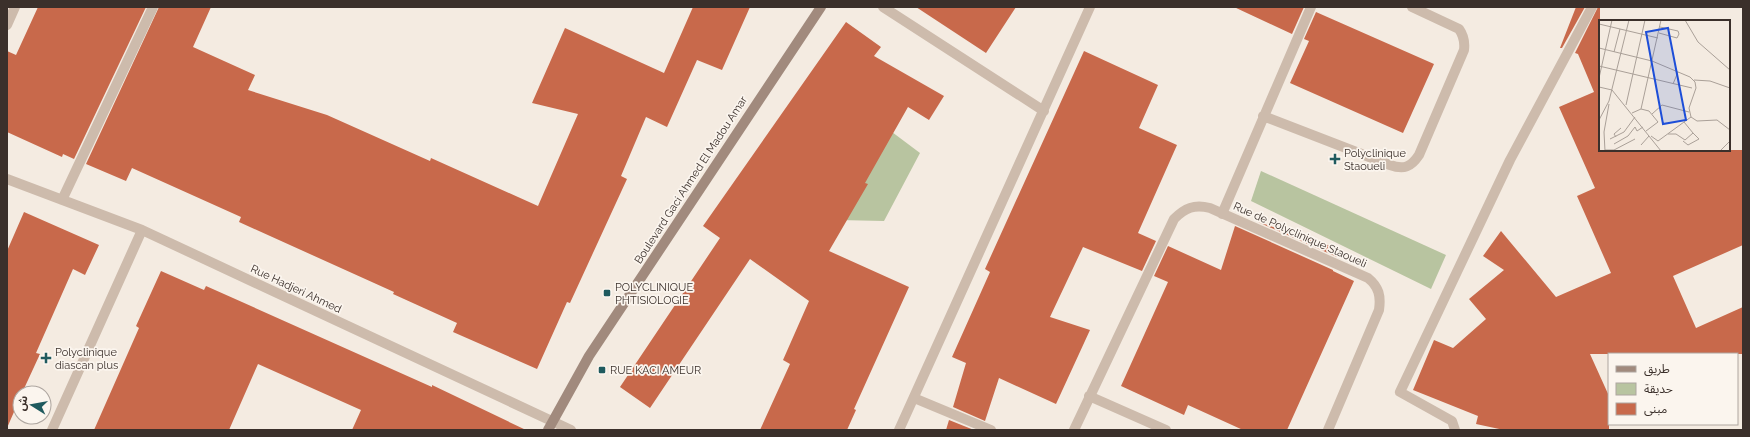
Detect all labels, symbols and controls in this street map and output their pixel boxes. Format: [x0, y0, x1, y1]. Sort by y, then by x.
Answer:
inset map [1599, 20, 1730, 151]
street label: Boulevard Gaci Ahmed El Madou Amar [632, 94, 750, 266]
place label: Polyclinique Staoueli [1344, 147, 1406, 173]
marker: Polyclinique Staoueli [1329, 153, 1341, 165]
street label: Rue de Polyclinique Staoueli [1231, 200, 1369, 270]
street label: Rue Hadjeri Ahmed [249, 262, 344, 316]
place label: POLYCLINIQUE PHTISIOLOGIE [615, 281, 693, 307]
marker: POLYCLINIQUE PHTISIOLOGIE [602, 288, 612, 298]
place label: Polyclinique diascan plus [55, 346, 118, 372]
marker: Polyclinique diascan plus [40, 352, 52, 364]
legend [1608, 353, 1738, 425]
text: طريق [1644, 362, 1670, 377]
place label: RUE KACI AMEUR [610, 364, 701, 377]
marker: RUE KACI AMEUR [597, 365, 607, 375]
text: حديقة [1644, 382, 1673, 396]
north arrow [12, 385, 52, 425]
text: ش [15, 395, 30, 412]
text: مبنى [1644, 402, 1667, 416]

